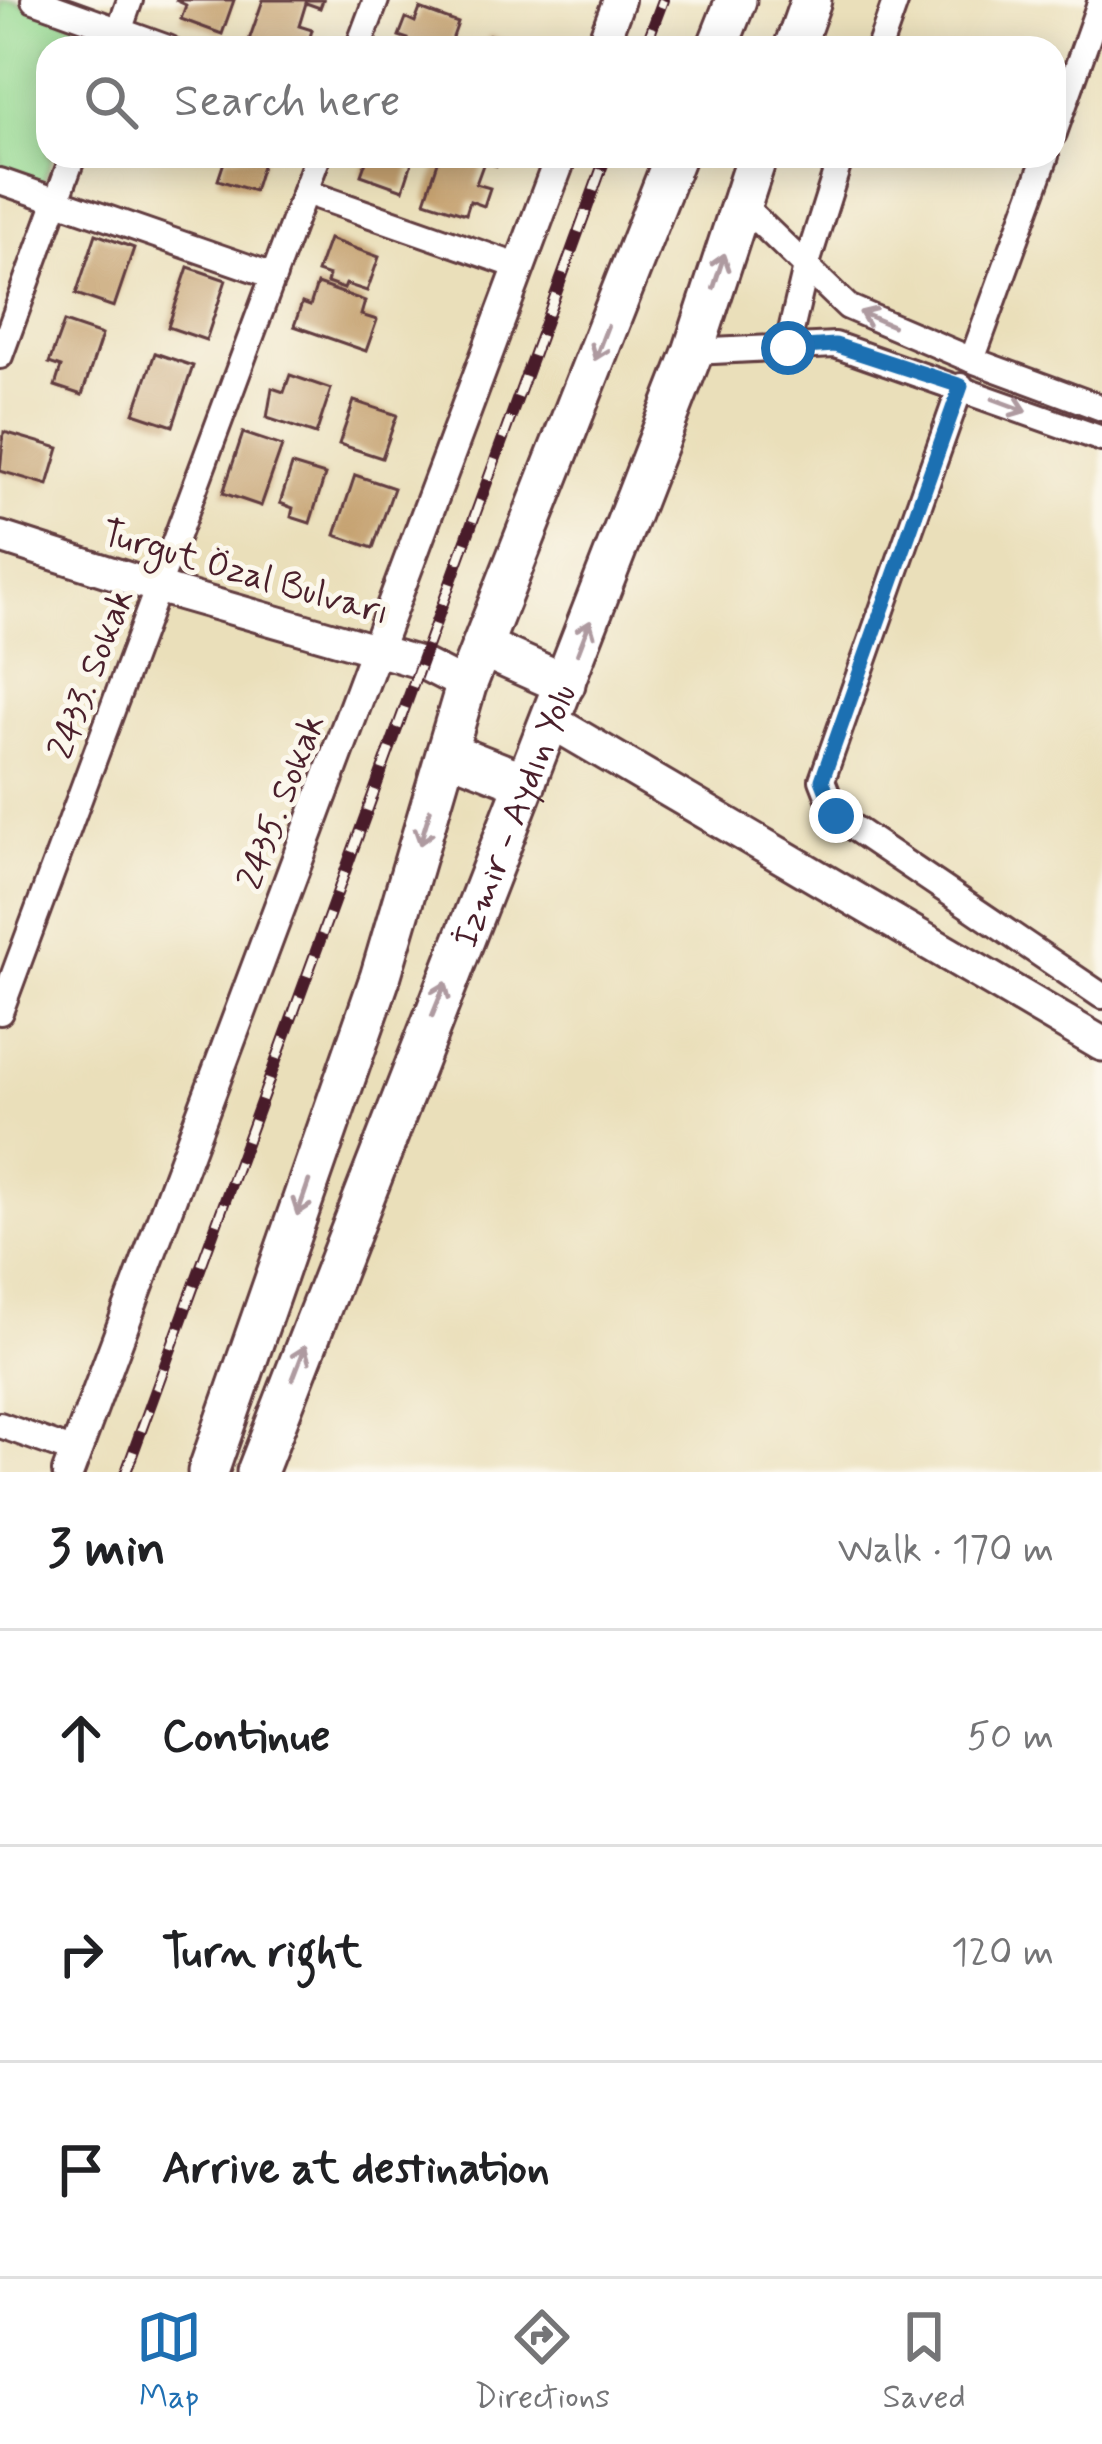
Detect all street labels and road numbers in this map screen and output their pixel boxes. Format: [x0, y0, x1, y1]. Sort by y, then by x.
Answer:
street label: Turgut Özal Bulvarı [95, 511, 394, 640]
street label: 2433. Sokak [38, 582, 146, 766]
street label: İzmir - Aydın Yolu [443, 678, 589, 955]
street label: 2435. Sokak [227, 708, 337, 897]

